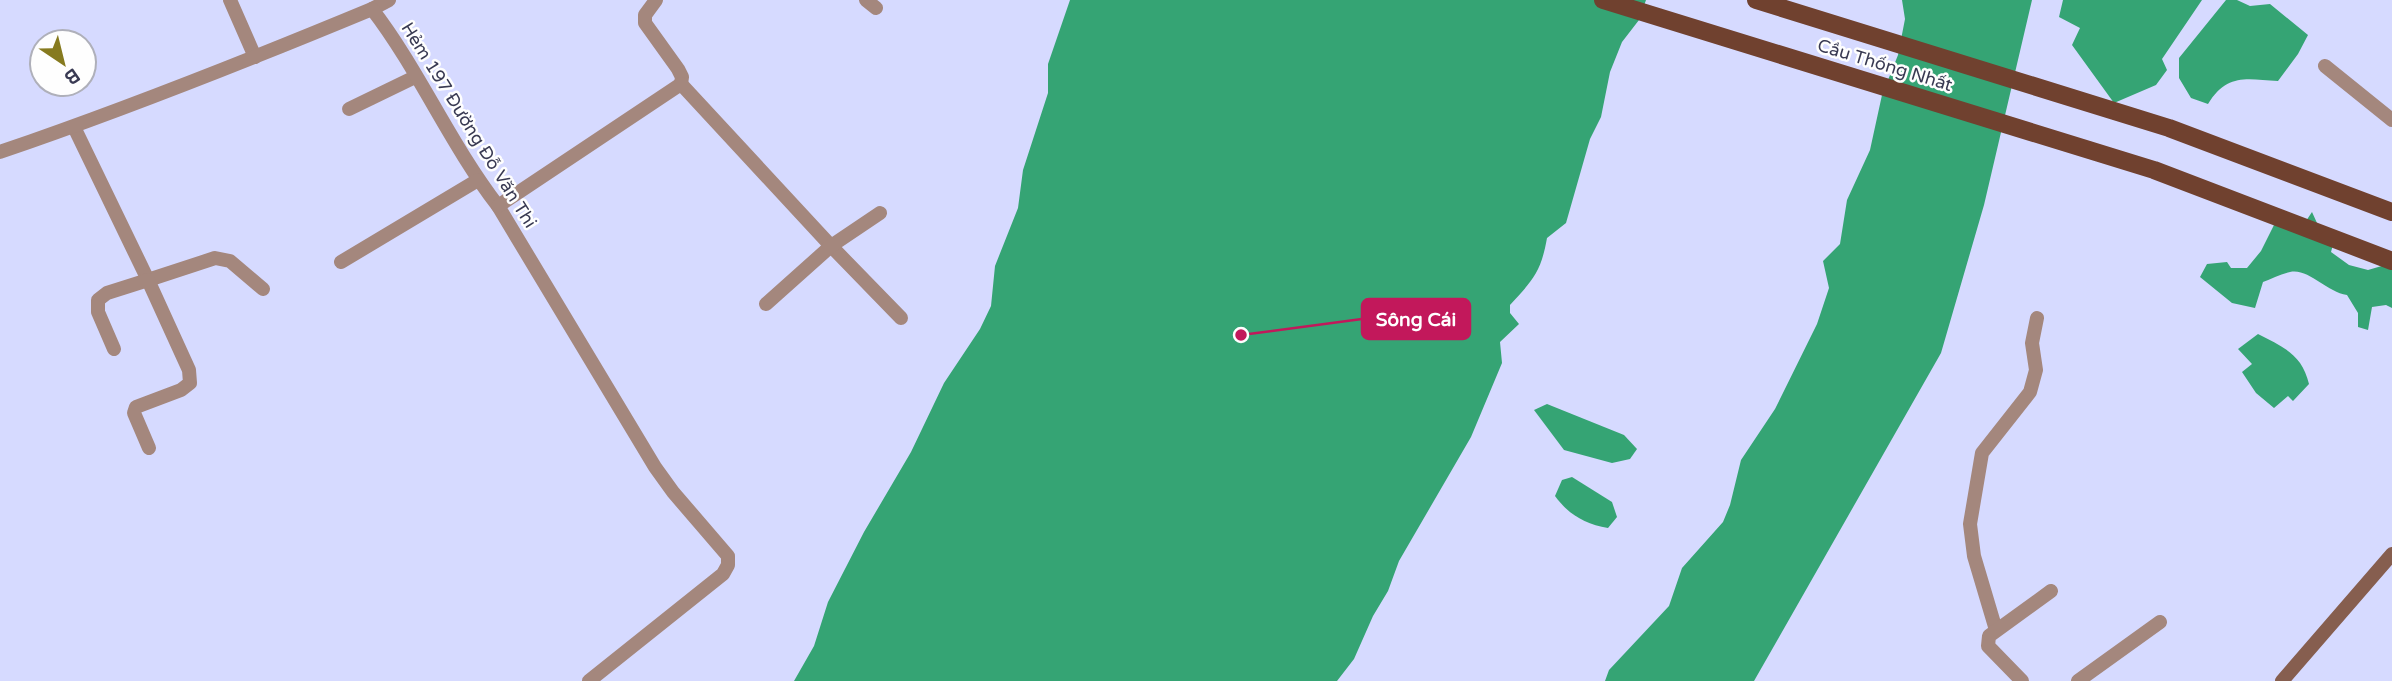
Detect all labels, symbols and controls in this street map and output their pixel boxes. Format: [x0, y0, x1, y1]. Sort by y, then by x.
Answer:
street label: Hẻm 197 Đường Đỗ Văn Thi [397, 18, 541, 232]
north arrow [28, 28, 98, 98]
street label: Cầu Thống Nhất [1815, 34, 1955, 96]
text: B [60, 63, 84, 89]
callout: Sông Cái [1362, 299, 1470, 339]
text: Sông Cái [1376, 309, 1456, 332]

